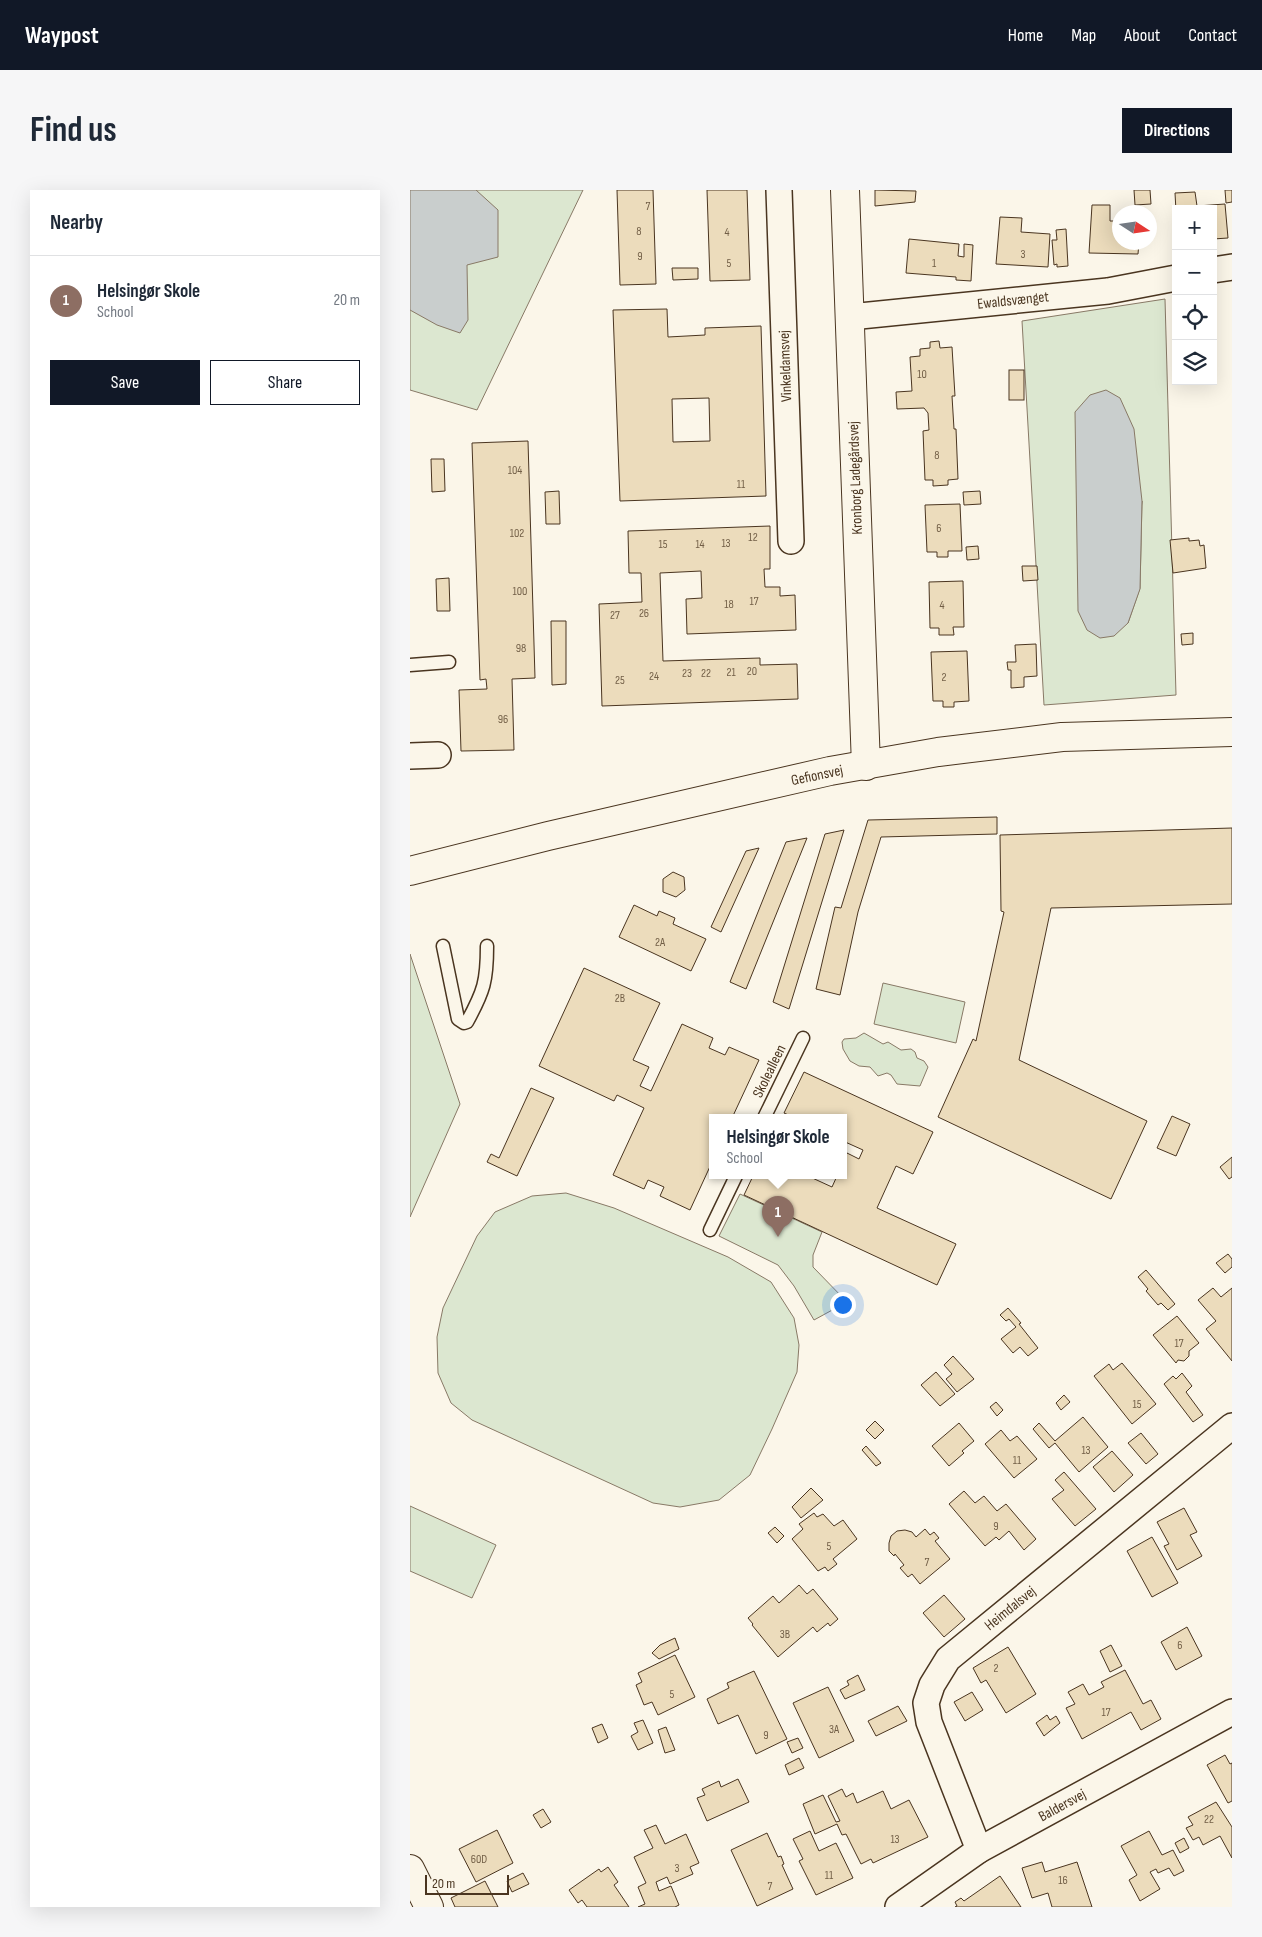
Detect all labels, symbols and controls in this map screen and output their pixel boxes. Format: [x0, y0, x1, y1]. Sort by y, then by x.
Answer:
text: Waypost [25, 21, 99, 50]
text: Home [1008, 25, 1043, 46]
text: Map [1071, 25, 1096, 46]
text: About [1124, 25, 1160, 46]
text: Contact [1188, 25, 1237, 46]
button: Directions [1122, 108, 1232, 153]
text: Find us [30, 109, 117, 152]
house number: 7 [646, 199, 651, 214]
north arrow [1112, 205, 1157, 250]
map controls [1172, 205, 1217, 385]
button: + [1172, 205, 1217, 250]
text: Nearby [50, 210, 103, 235]
house number: 8 [636, 224, 642, 239]
house number: 4 [724, 225, 730, 240]
house number: 3 [1020, 247, 1026, 262]
house number: 9 [637, 249, 643, 264]
button: − [1172, 250, 1217, 295]
house number: 5 [727, 256, 732, 271]
house number: 1 [932, 256, 937, 271]
text: Helsingør Skole [97, 280, 200, 303]
street label: Ewaldsvænget [976, 287, 1050, 314]
text: 1 [63, 291, 69, 310]
text: 20 m [333, 291, 360, 310]
button: locate [1172, 295, 1217, 340]
text: School [97, 303, 133, 322]
street label: Vinkeldamsvej [775, 330, 796, 402]
button: layers [1172, 340, 1217, 385]
button: Save [50, 360, 200, 405]
button: Share [210, 360, 360, 405]
house number: 10 [917, 367, 927, 382]
street label: Kronborg Ladegårdsvej [844, 421, 867, 535]
house number: 8 [934, 448, 940, 463]
house number: 104 [508, 463, 522, 478]
house number: 11 [737, 477, 746, 492]
house number: 6 [936, 521, 942, 536]
house number: 102 [510, 526, 524, 541]
house number: 12 [748, 530, 758, 545]
house number: 13 [721, 536, 731, 551]
house number: 15 [658, 537, 668, 552]
house number: 14 [695, 537, 705, 552]
house number: 100 [513, 584, 527, 599]
house number: 17 [750, 594, 759, 609]
house number: 18 [724, 597, 734, 612]
house number: 4 [939, 598, 945, 613]
house number: 26 [639, 606, 649, 621]
house number: 27 [610, 608, 620, 623]
house number: 98 [516, 641, 526, 656]
house number: 20 [747, 664, 757, 679]
house number: 21 [726, 665, 736, 680]
house number: 23 [682, 666, 692, 681]
house number: 22 [701, 666, 711, 681]
house number: 24 [649, 669, 659, 684]
house number: 2 [942, 670, 947, 685]
house number: 25 [615, 673, 625, 688]
house number: 96 [498, 712, 508, 727]
street label: Gefionsvej [789, 761, 845, 790]
house number: 2A [655, 935, 666, 950]
house number: 2B [615, 991, 625, 1006]
street label: Skolealleen [748, 1042, 790, 1101]
popup [709, 1114, 847, 1179]
text: Helsingør Skole [726, 1126, 830, 1149]
text: School [726, 1149, 763, 1168]
pin: 1 [762, 1196, 794, 1237]
your location [830, 1292, 856, 1318]
house number: 17 [1175, 1336, 1184, 1351]
house number: 15 [1132, 1397, 1142, 1412]
house number: 13 [1081, 1443, 1091, 1458]
house number: 11 [1013, 1453, 1022, 1468]
house number: 9 [993, 1519, 999, 1534]
house number: 5 [827, 1539, 832, 1554]
house number: 7 [925, 1555, 930, 1570]
street label: Heimdalsvej [981, 1582, 1040, 1635]
house number: 3B [780, 1627, 790, 1642]
house number: 6 [1177, 1638, 1183, 1653]
house number: 2 [994, 1661, 999, 1676]
house number: 5 [670, 1687, 675, 1702]
house number: 17 [1102, 1705, 1111, 1720]
house number: 3A [829, 1722, 840, 1737]
house number: 9 [763, 1728, 769, 1743]
street label: Baldersvej [1035, 1785, 1090, 1826]
house number: 22 [1204, 1812, 1214, 1827]
house number: 13 [890, 1832, 900, 1847]
house number: 60D [471, 1852, 487, 1867]
house number: 3 [674, 1861, 680, 1876]
house number: 11 [825, 1868, 834, 1883]
scale bar [425, 1872, 509, 1895]
house number: 16 [1058, 1873, 1068, 1888]
text: 20 m [432, 1875, 455, 1892]
house number: 7 [768, 1879, 773, 1894]

